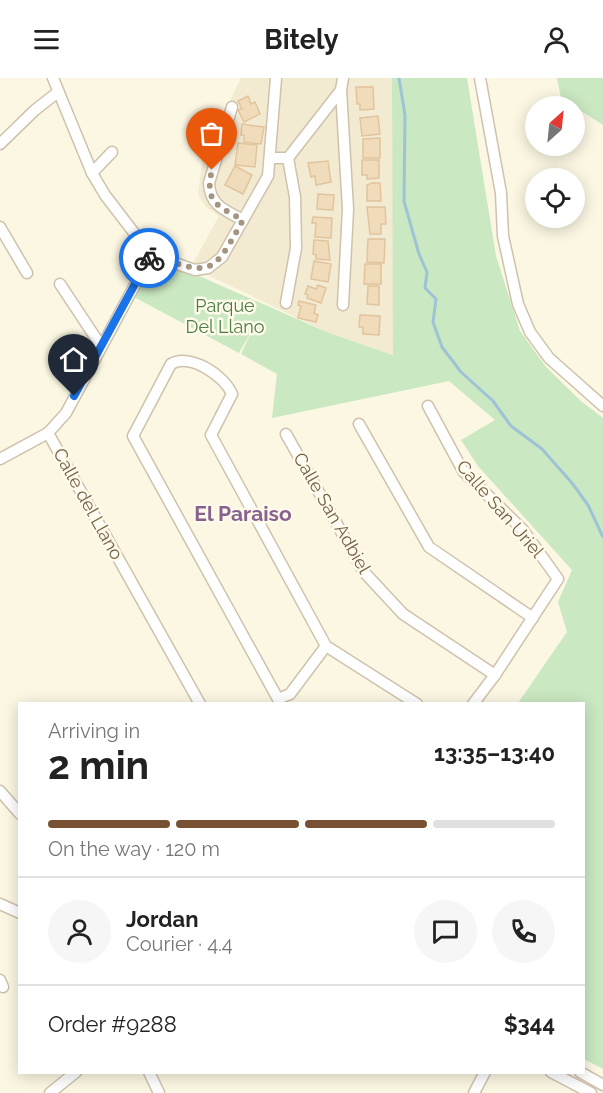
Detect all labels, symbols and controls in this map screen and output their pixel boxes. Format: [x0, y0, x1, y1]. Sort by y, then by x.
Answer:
icon: menu [30, 23, 63, 56]
icon: person [540, 23, 573, 56]
text: Bitely [264, 24, 339, 55]
north arrow [525, 96, 585, 156]
map controls [525, 96, 585, 228]
pin [186, 108, 237, 170]
icon: bag [195, 117, 228, 150]
button: locate [525, 168, 585, 228]
courier [119, 228, 179, 288]
icon: bike [133, 242, 166, 275]
park label: Parque Del Llano [186, 295, 265, 337]
pin [48, 334, 99, 396]
icon: home [57, 343, 90, 376]
street label: Calle del Llano [49, 444, 128, 563]
street label: Calle San Adbiel [289, 449, 376, 577]
street label: Calle San Uriel [452, 456, 548, 562]
district label: El Paraiso [194, 501, 292, 526]
text: Arriving in [48, 719, 140, 743]
text: 13:35–13:40 [434, 740, 555, 766]
text: 2 min [48, 742, 149, 788]
text: On the way · 120 m [48, 837, 220, 861]
button: person [48, 900, 111, 963]
button: chat [414, 900, 477, 963]
button: phone [492, 900, 555, 963]
text: Jordan [126, 906, 198, 932]
text: Courier · 4.4 [126, 932, 233, 956]
text: Order #9288 [48, 1011, 177, 1037]
text: $344 [504, 1011, 555, 1037]

